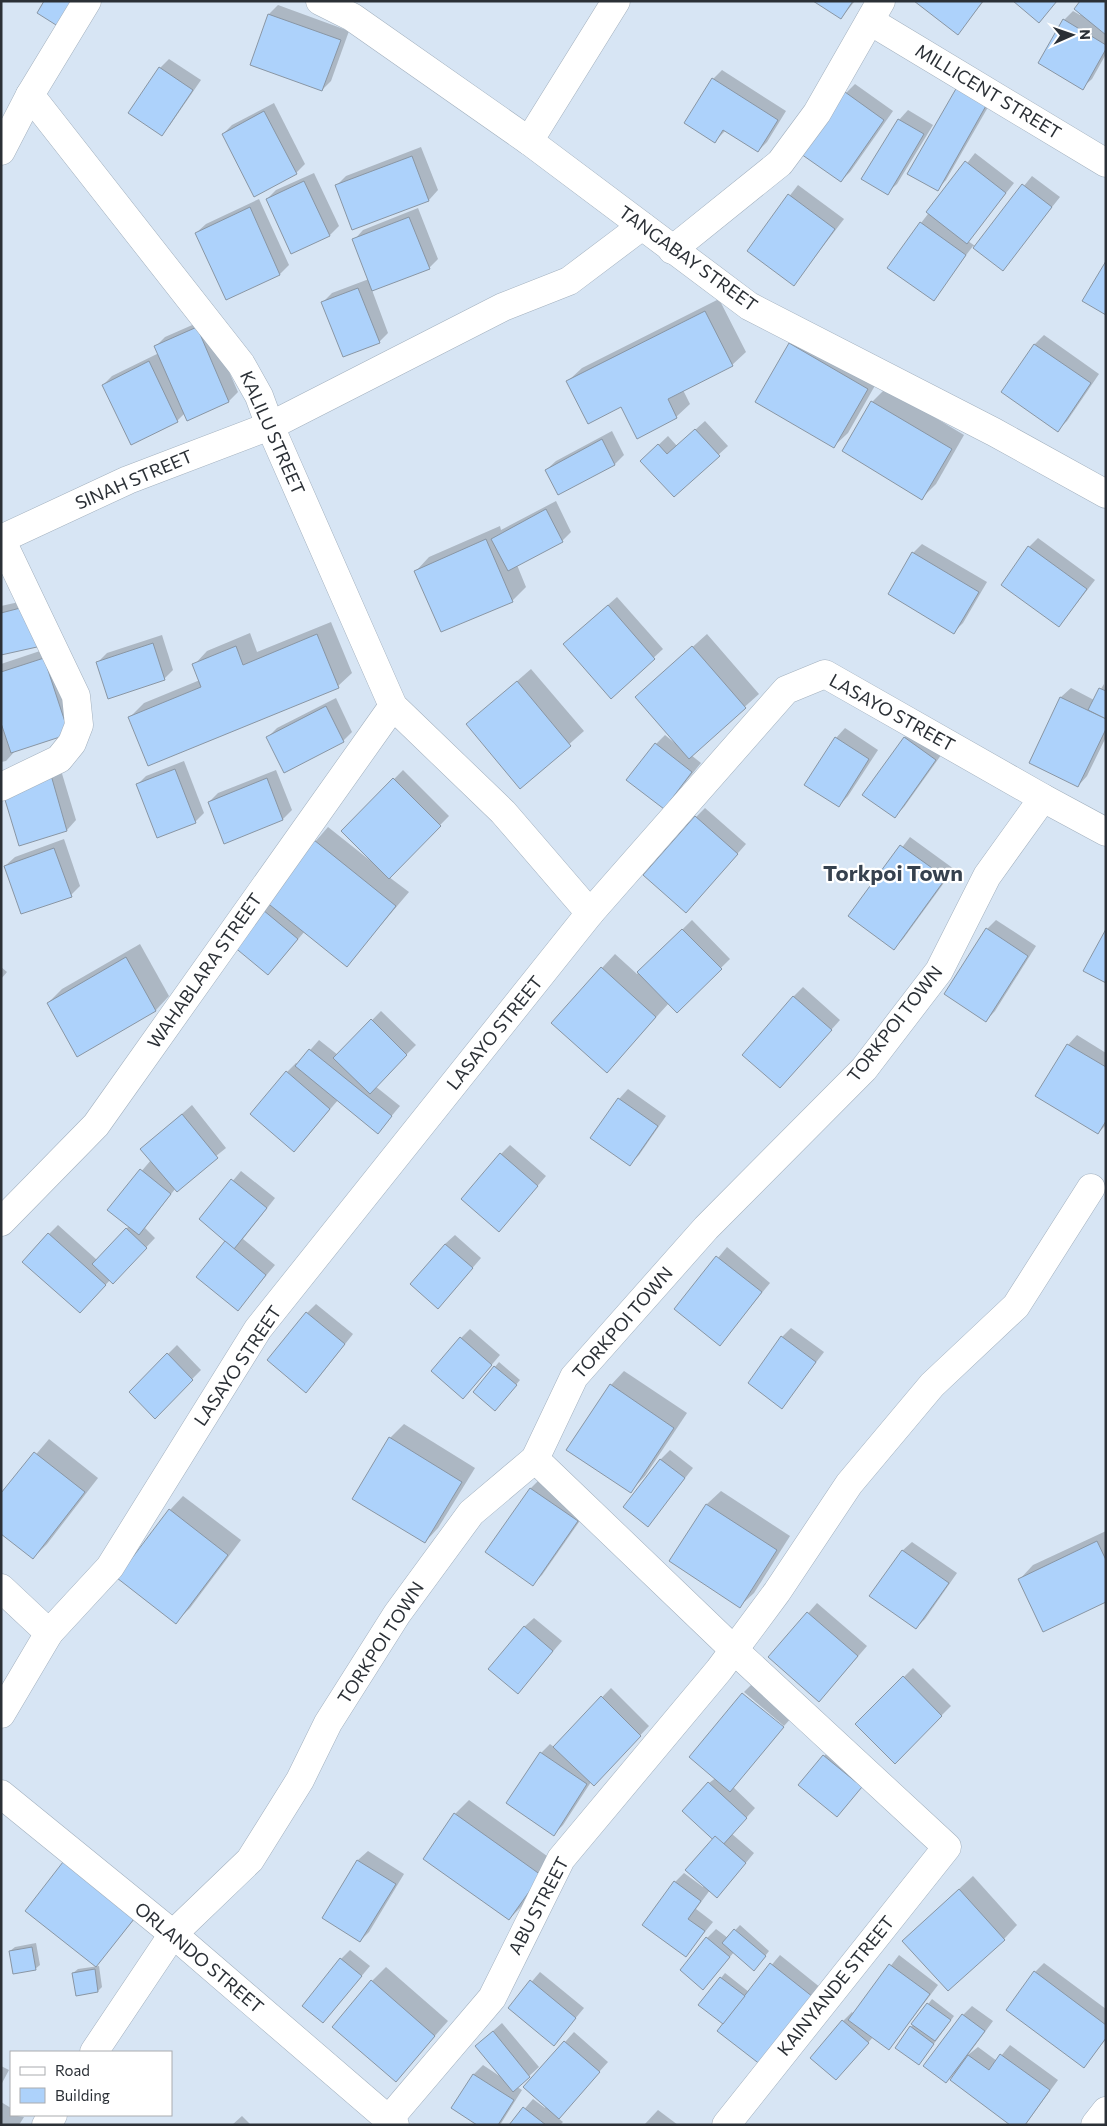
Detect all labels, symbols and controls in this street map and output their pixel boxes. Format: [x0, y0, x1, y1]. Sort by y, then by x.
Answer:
north arrow [1047, 10, 1097, 60]
text: N [1077, 29, 1094, 40]
street label: MILLICENT STREET [912, 39, 1065, 143]
street label: TANGABAY STREET [615, 201, 762, 316]
street label: KALILU STREET [236, 367, 310, 498]
street label: SINAH STREET [72, 444, 196, 514]
street label: LASAYO STREET [826, 669, 959, 756]
district label: Torkpoi Town [823, 859, 963, 886]
street label: WAHABLARA STREET [142, 889, 266, 1052]
street label: TORKPOI TOWN [842, 961, 946, 1086]
street label: LASAYO STREET [442, 971, 547, 1094]
street label: TORKPOI TOWN [568, 1262, 677, 1383]
street label: LASAYO STREET [189, 1301, 285, 1430]
street label: TORKPOI TOWN [332, 1577, 428, 1708]
street label: ABU STREET [503, 1853, 573, 1958]
street label: ORLANDO STREET [131, 1897, 268, 2018]
street label: KAINYANDE STREET [772, 1911, 898, 2060]
legend [10, 2051, 172, 2116]
text: Road [55, 2061, 90, 2079]
text: Building [55, 2086, 110, 2104]

